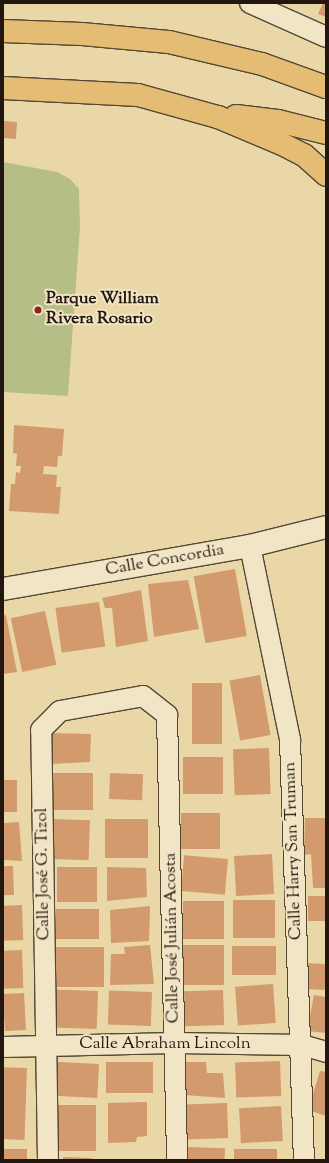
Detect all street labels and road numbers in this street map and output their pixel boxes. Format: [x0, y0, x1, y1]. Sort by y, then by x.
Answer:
street label: Calle Concordia [104, 541, 226, 581]
street label: Calle Harry San Truman [281, 762, 307, 940]
street label: Calle José G. Tizol [33, 807, 55, 941]
street label: Calle José Julián Acosta [161, 852, 185, 1024]
street label: Calle Abraham Lincoln [79, 1035, 251, 1055]

